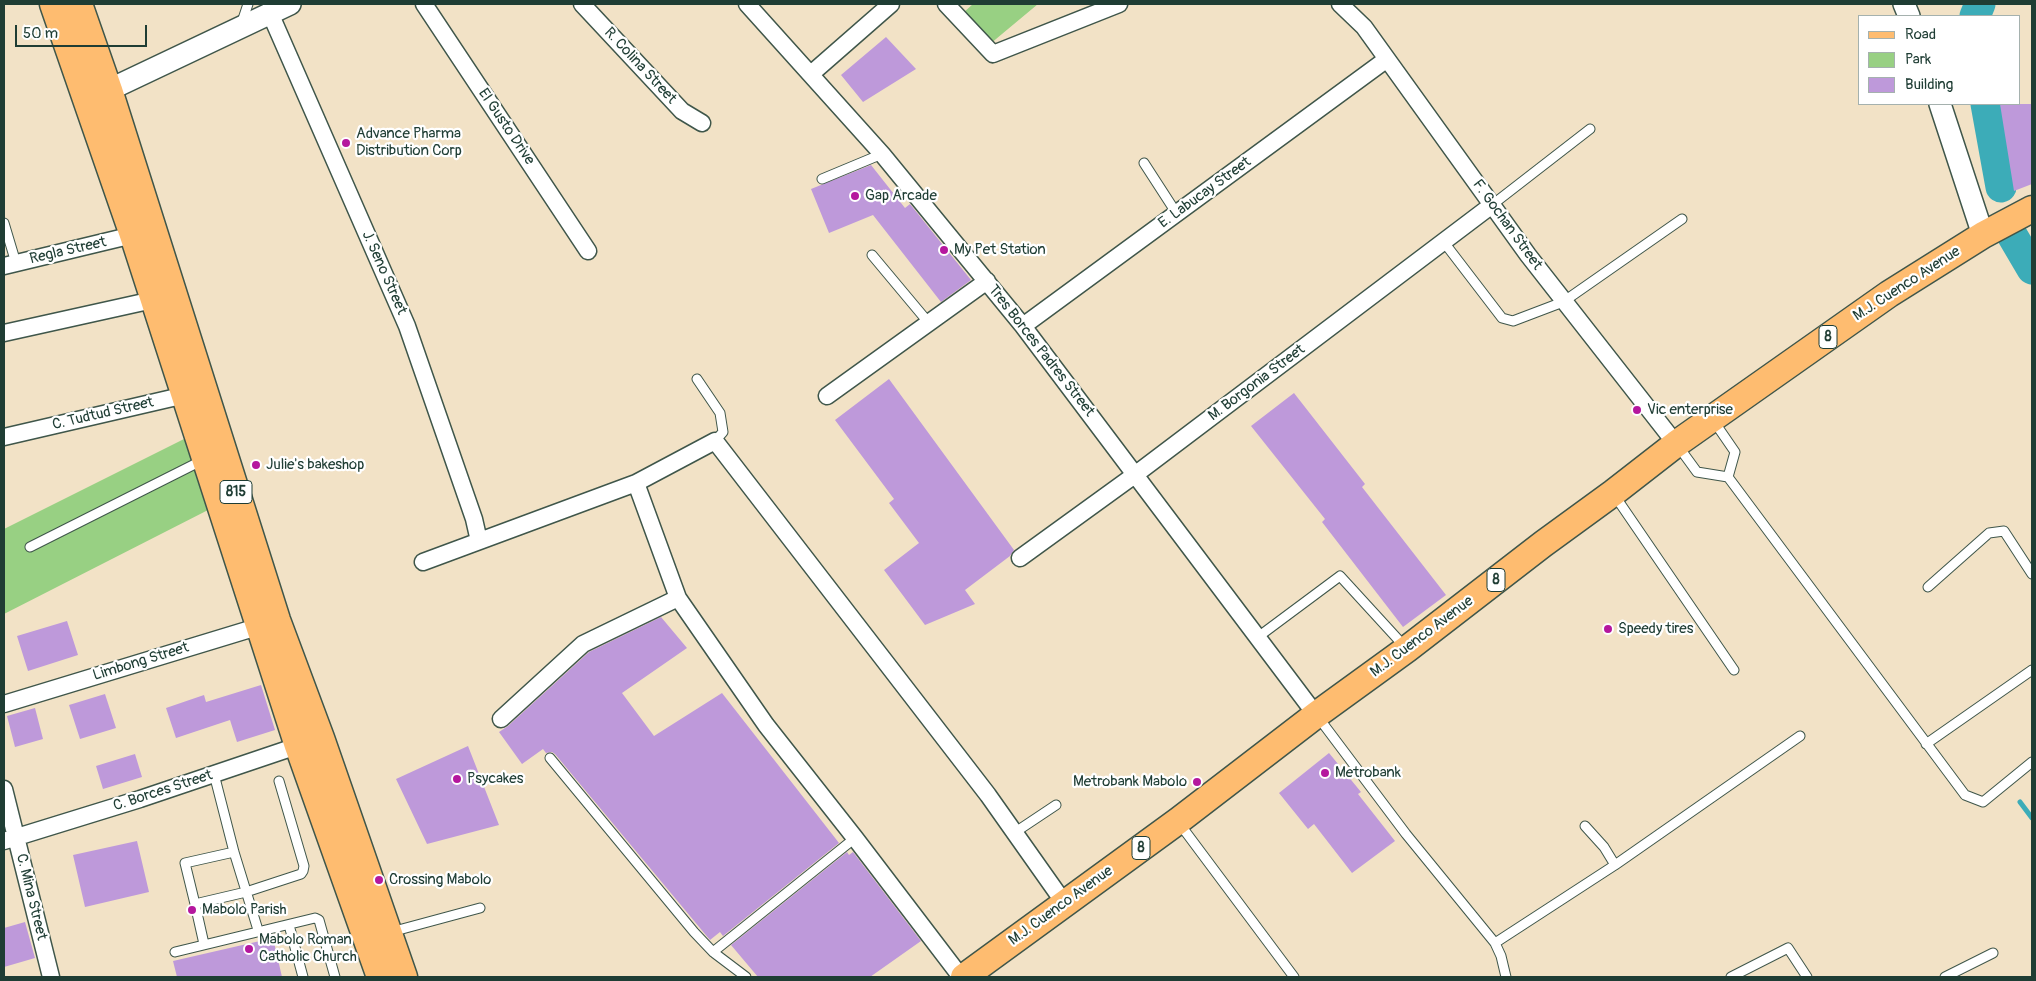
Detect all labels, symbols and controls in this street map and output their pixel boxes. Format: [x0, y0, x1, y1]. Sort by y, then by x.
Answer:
scale bar [18, 15, 150, 47]
legend [1858, 15, 2021, 105]
text: 50 m [23, 24, 58, 43]
street label: R. Colina Street [600, 24, 680, 108]
text: Road [1905, 25, 1936, 44]
text: Park [1905, 50, 1931, 69]
text: Building [1905, 75, 1953, 94]
street label: El Gusto Drive [474, 85, 538, 169]
place label: Advance Pharma Distribution Corp [356, 125, 462, 160]
marker: Advance Pharma Distribution Corp [340, 137, 352, 149]
street label: E. Labucay Street [1155, 154, 1255, 232]
street label: F. Gochan Street [1468, 176, 1546, 274]
place label: Gap Arcade [865, 187, 937, 205]
marker: Gap Arcade [849, 190, 861, 202]
street label: J. Seno Street [358, 228, 410, 318]
street label: Regla Street [28, 233, 108, 269]
place label: My Pet Station [954, 241, 1046, 259]
street label: M.J. Cuenco Avenue [1850, 243, 1964, 325]
marker: My Pet Station [938, 244, 950, 256]
street label: Tres Borces Padres Street [984, 282, 1098, 420]
road number: 8 [1819, 326, 1837, 348]
street label: M. Borgonia Street [1205, 341, 1309, 425]
street label: C. Tudtud Street [51, 394, 155, 434]
place label: Vic enterprise [1647, 401, 1733, 419]
marker: Vic enterprise [1631, 404, 1643, 416]
place label: Julie's bakeshop [266, 456, 364, 474]
marker: Julie's bakeshop [250, 459, 262, 471]
road number: 815 [220, 481, 252, 504]
road number: 8 [1487, 568, 1505, 592]
street label: M.J. Cuenco Avenue [1367, 592, 1477, 682]
place label: Speedy tires [1618, 620, 1693, 638]
marker: Speedy tires [1602, 623, 1614, 635]
street label: Limbong Street [91, 639, 191, 685]
place label: Metrobank [1335, 764, 1401, 782]
street label: C. Borces Street [111, 766, 215, 816]
marker: Metrobank [1319, 767, 1331, 779]
place label: Psycakes [467, 770, 523, 788]
marker: Psycakes [451, 773, 463, 785]
place label: Metrobank Mabolo [1073, 773, 1187, 791]
marker: Metrobank Mabolo [1191, 776, 1203, 788]
road number: 8 [1132, 836, 1150, 860]
street label: C. Mina Street [12, 852, 50, 942]
street label: M.J. Cuenco Avenue [1006, 862, 1116, 950]
place label: Crossing Mabolo [389, 871, 491, 889]
marker: Crossing Mabolo [373, 874, 385, 886]
place label: Mabolo Parish [202, 901, 286, 919]
marker: Mabolo Parish [186, 904, 198, 916]
place label: Mabolo Roman Catholic Church [259, 931, 357, 966]
marker: Mabolo Roman Catholic Church [243, 943, 255, 955]

